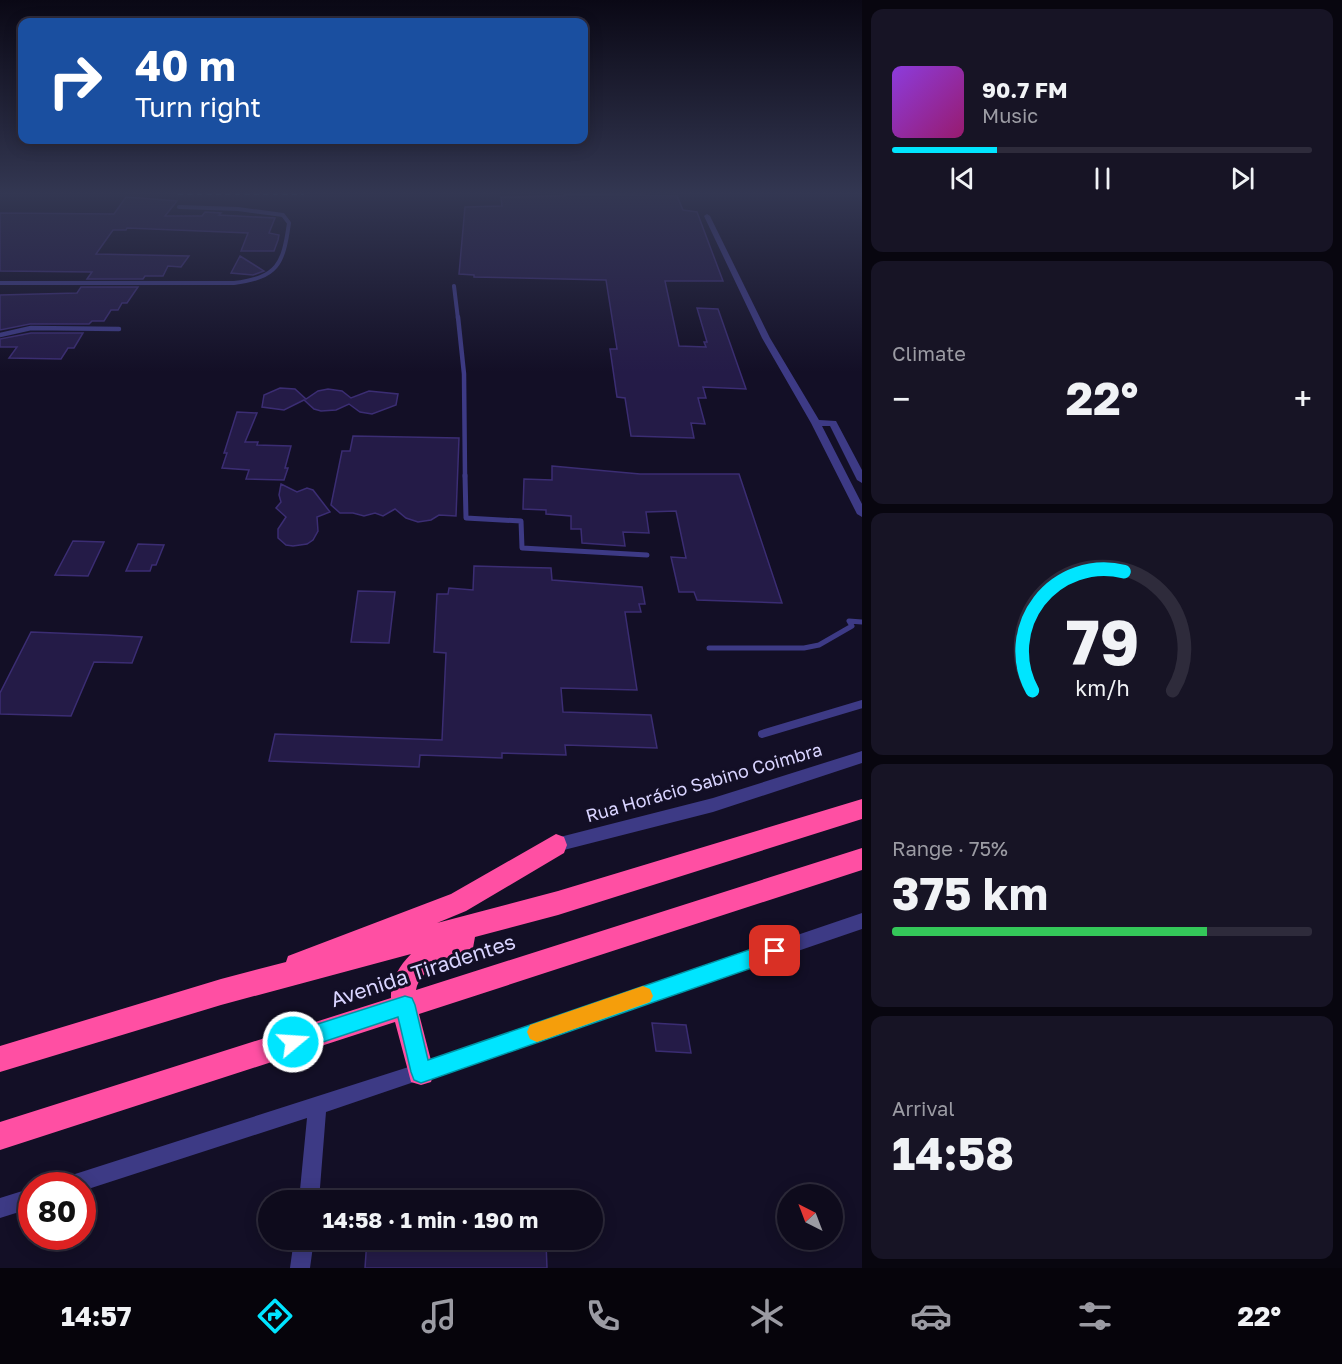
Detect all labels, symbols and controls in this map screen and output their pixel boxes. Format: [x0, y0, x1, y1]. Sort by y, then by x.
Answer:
text: 40 m [135, 40, 236, 90]
icon: right [36, 42, 114, 120]
text: 90.7 FM [982, 76, 1067, 103]
text: Turn right [135, 91, 261, 123]
text: Music [982, 103, 1038, 127]
icon: previous [946, 162, 979, 195]
icon: pause [1086, 162, 1119, 195]
icon: next [1226, 162, 1259, 195]
text: Climate [892, 341, 966, 365]
text: 22° [1066, 371, 1138, 425]
text: − [892, 379, 910, 418]
text: + [1294, 379, 1312, 418]
text: 79 [1065, 604, 1139, 679]
text: km/h [1075, 675, 1129, 701]
street label: Rua Horácio Sabino Coimbra [583, 738, 824, 826]
text: Range · 75% [892, 836, 1008, 860]
text: 375 km [892, 866, 1048, 920]
pin [749, 925, 800, 976]
street label: Avenida Tiradentes [327, 928, 518, 1012]
icon: arrive [758, 934, 791, 967]
position arrow [261, 1010, 325, 1074]
text: Arrival [892, 1096, 955, 1120]
text: 14:58 [892, 1126, 1014, 1180]
speed limit sign: 80 [18, 1172, 96, 1250]
north arrow [777, 1184, 843, 1250]
map controls [777, 1184, 843, 1250]
text: 14:58 · 1 min · 190 m [323, 1206, 538, 1233]
icon: directions [254, 1295, 296, 1337]
icon: music [418, 1295, 460, 1337]
icon: phone [582, 1295, 624, 1337]
icon: climate [746, 1295, 788, 1337]
icon: car [910, 1295, 952, 1337]
icon: filters [1074, 1295, 1116, 1337]
text: 14:57 [61, 1300, 132, 1332]
text: 22° [1237, 1300, 1281, 1332]

